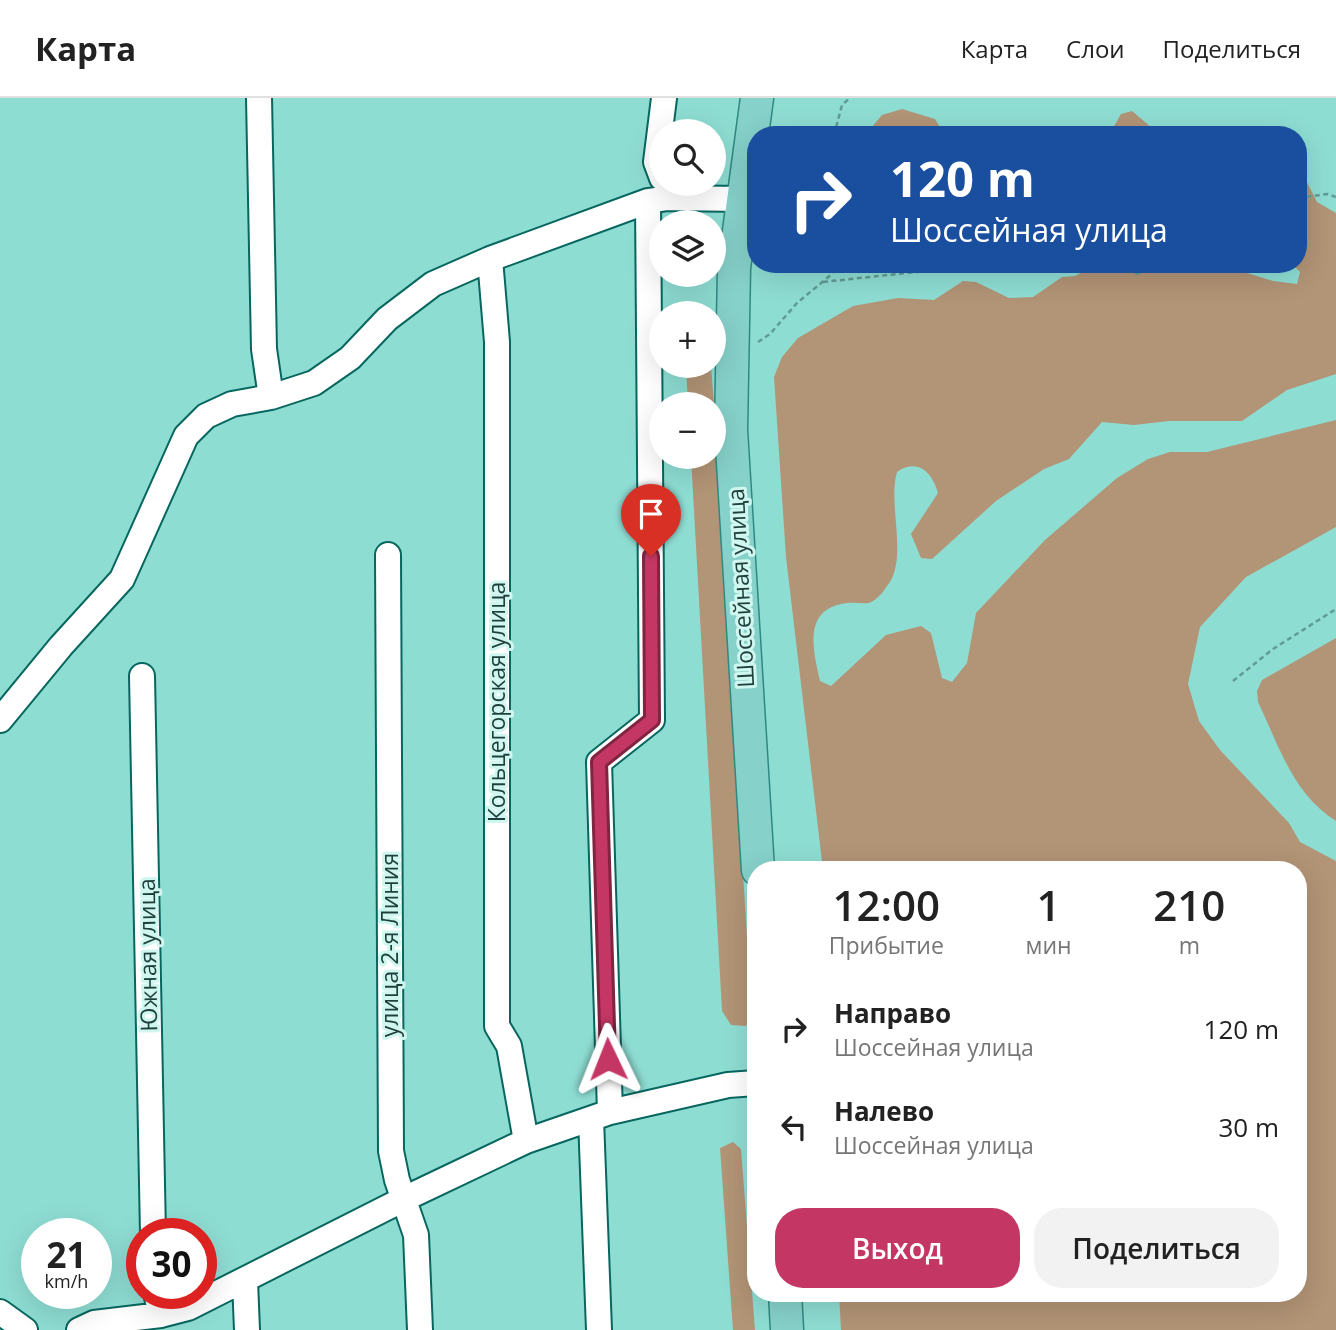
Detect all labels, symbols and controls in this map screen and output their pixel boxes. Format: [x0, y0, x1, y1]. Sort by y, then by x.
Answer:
text: Карта [35, 26, 136, 71]
text: Карта [961, 32, 1028, 65]
text: Слои [1066, 32, 1125, 65]
text: Поделиться [1163, 32, 1301, 65]
map controls [649, 119, 726, 469]
button: search [649, 119, 726, 196]
text: 120 m [890, 145, 1035, 211]
icon: right [775, 154, 866, 245]
text: Шоссейная улица [890, 208, 1168, 251]
button: layers [649, 210, 726, 287]
button: + [649, 301, 726, 378]
button: − [649, 392, 726, 469]
pin [621, 484, 681, 556]
street label: Шоссейная улица [719, 488, 761, 689]
icon: arrive [632, 495, 670, 533]
street label: Кольцегорская улица [480, 582, 512, 822]
street label: улица 2-я Линия [373, 853, 405, 1037]
text: 12:00 [832, 876, 940, 933]
text: 1 [1037, 876, 1061, 933]
text: 210 [1153, 876, 1225, 933]
street label: Южная улица [130, 878, 164, 1032]
text: Прибытие [829, 929, 944, 961]
text: мин [1026, 929, 1072, 961]
text: m [1179, 929, 1200, 961]
text: Направо [834, 995, 951, 1031]
icon: right [775, 1010, 813, 1048]
text: 120 m [1204, 1011, 1279, 1047]
position arrow [571, 1022, 645, 1096]
text: Шоссейная улица [834, 1031, 1034, 1063]
text: Налево [834, 1093, 934, 1129]
icon: left [775, 1108, 813, 1146]
text: 30 m [1218, 1109, 1279, 1145]
text: Шоссейная улица [834, 1129, 1034, 1161]
button: Выход [775, 1208, 1020, 1288]
button: Поделиться [1034, 1208, 1279, 1288]
speed limit sign: 30 [126, 1218, 217, 1309]
text: 21 [46, 1231, 87, 1278]
text: km/h [45, 1269, 88, 1293]

